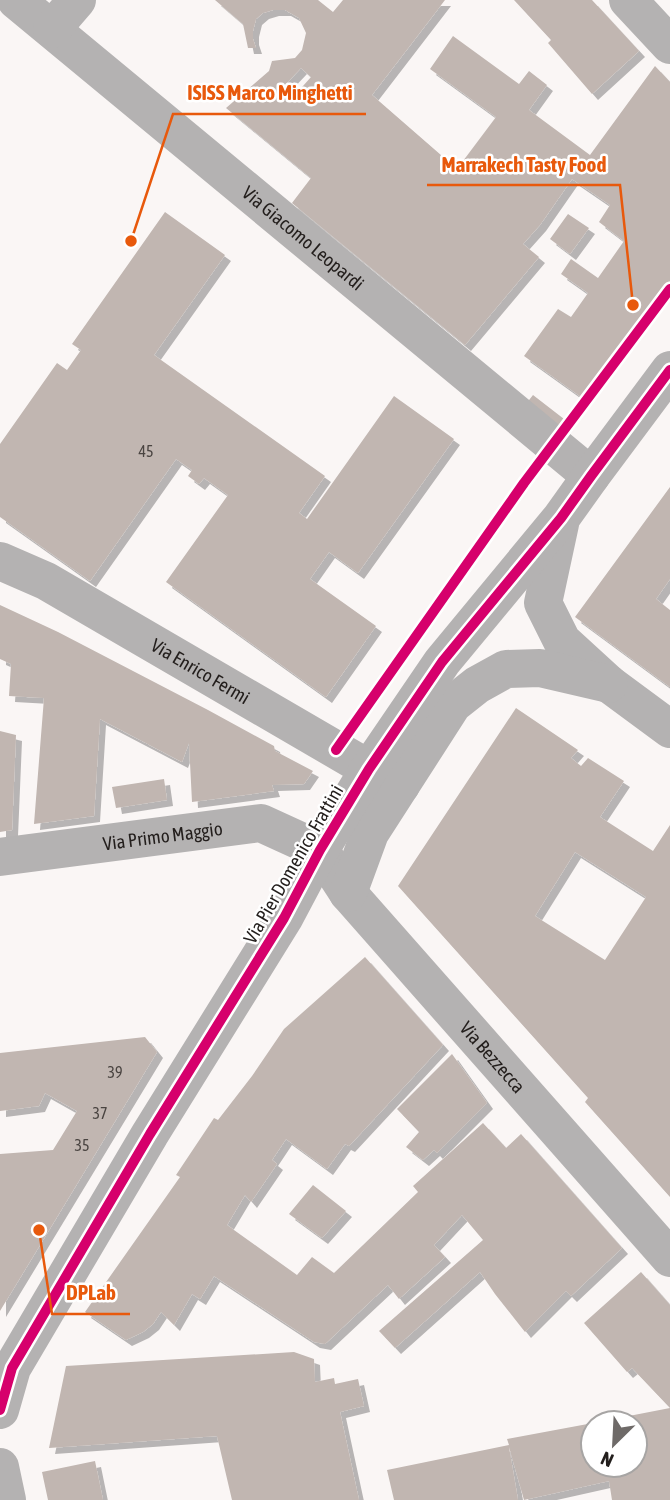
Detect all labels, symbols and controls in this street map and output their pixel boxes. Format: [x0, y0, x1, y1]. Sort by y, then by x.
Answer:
callout: ISISS Marco Minghetti [173, 72, 366, 114]
text: ISISS Marco Minghetti [187, 80, 353, 104]
callout: Marrakech Tasty Food [427, 143, 620, 185]
text: Marrakech Tasty Food [442, 152, 606, 176]
street label: Via Giacomo Leopardi [238, 181, 369, 295]
house number: 45 [138, 442, 154, 460]
street label: Via Enrico Fermi [147, 634, 254, 708]
street label: Via Pier Domenico Frattini [239, 781, 347, 947]
street label: Via Primo Maggio [101, 817, 224, 855]
street label: Via Bezzecca [455, 1017, 530, 1097]
house number: 39 [107, 1063, 123, 1081]
house number: 37 [92, 1104, 108, 1122]
house number: 35 [74, 1136, 90, 1154]
callout: DPLab [52, 1272, 130, 1314]
text: DPLab [66, 1280, 116, 1304]
north arrow [579, 1409, 649, 1479]
text: N [597, 1447, 617, 1472]

